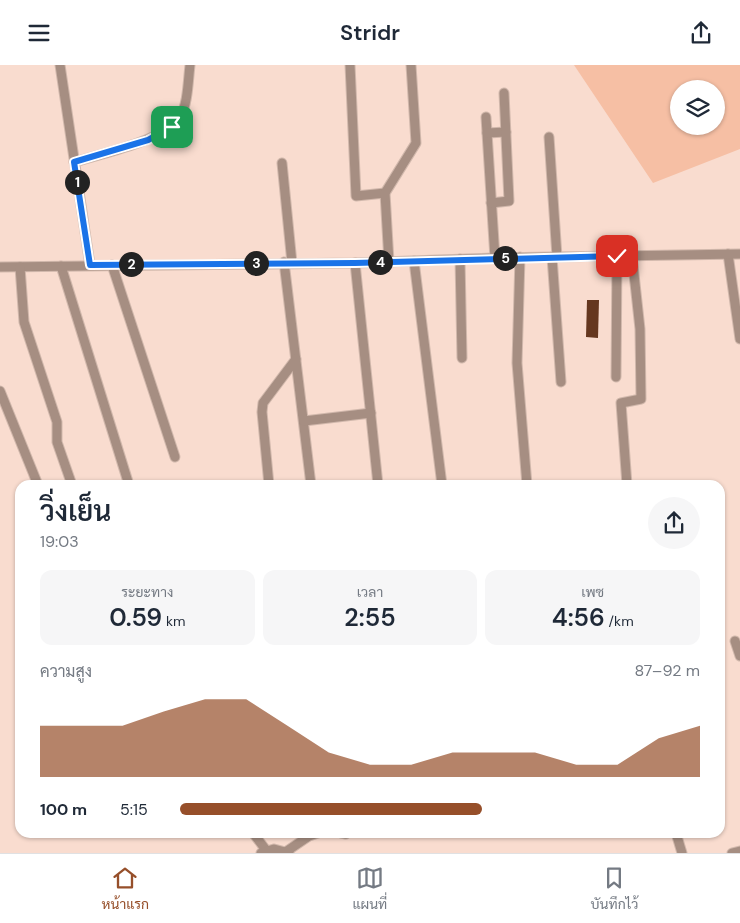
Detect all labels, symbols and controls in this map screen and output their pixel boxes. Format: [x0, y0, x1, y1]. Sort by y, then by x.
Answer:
text: Stridr [340, 18, 400, 47]
icon: menu [25, 19, 53, 47]
icon: share [687, 19, 715, 47]
map controls [670, 80, 725, 135]
button: layers [670, 80, 725, 135]
pin [151, 106, 193, 148]
icon: arrive [158, 113, 186, 141]
pin: 1 [64, 169, 90, 195]
text: 1 [75, 173, 80, 191]
pin [596, 235, 638, 277]
icon: check [603, 242, 631, 270]
pin: 5 [492, 245, 518, 271]
pin: 4 [368, 249, 392, 275]
text: 5 [501, 249, 510, 267]
pin: 2 [118, 251, 144, 277]
pin: 3 [244, 251, 268, 275]
text: 4 [376, 253, 385, 271]
text: 3 [252, 254, 261, 272]
text: 2 [127, 255, 136, 273]
text: วิ่งเย็น [40, 493, 111, 530]
button: share [648, 497, 700, 549]
text: 19:03 [40, 531, 79, 552]
text: ระยะทาง [121, 583, 173, 601]
text: เวลา [357, 583, 383, 601]
text: เพซ [581, 583, 604, 601]
text: 0.59 [109, 601, 162, 634]
text: 2:55 [344, 601, 396, 634]
text: 4:56 [552, 601, 605, 634]
text: km [162, 612, 185, 630]
text: /km [605, 612, 634, 630]
text: 87–92 m [634, 660, 700, 681]
text: ความสูง [40, 661, 92, 682]
text: 100 m [40, 799, 87, 820]
text: 5:15 [120, 799, 148, 820]
tab: หน้าแรก [102, 864, 149, 913]
tab: แผนที่ [352, 864, 387, 913]
tab: บันทึกไว้ [591, 864, 638, 913]

